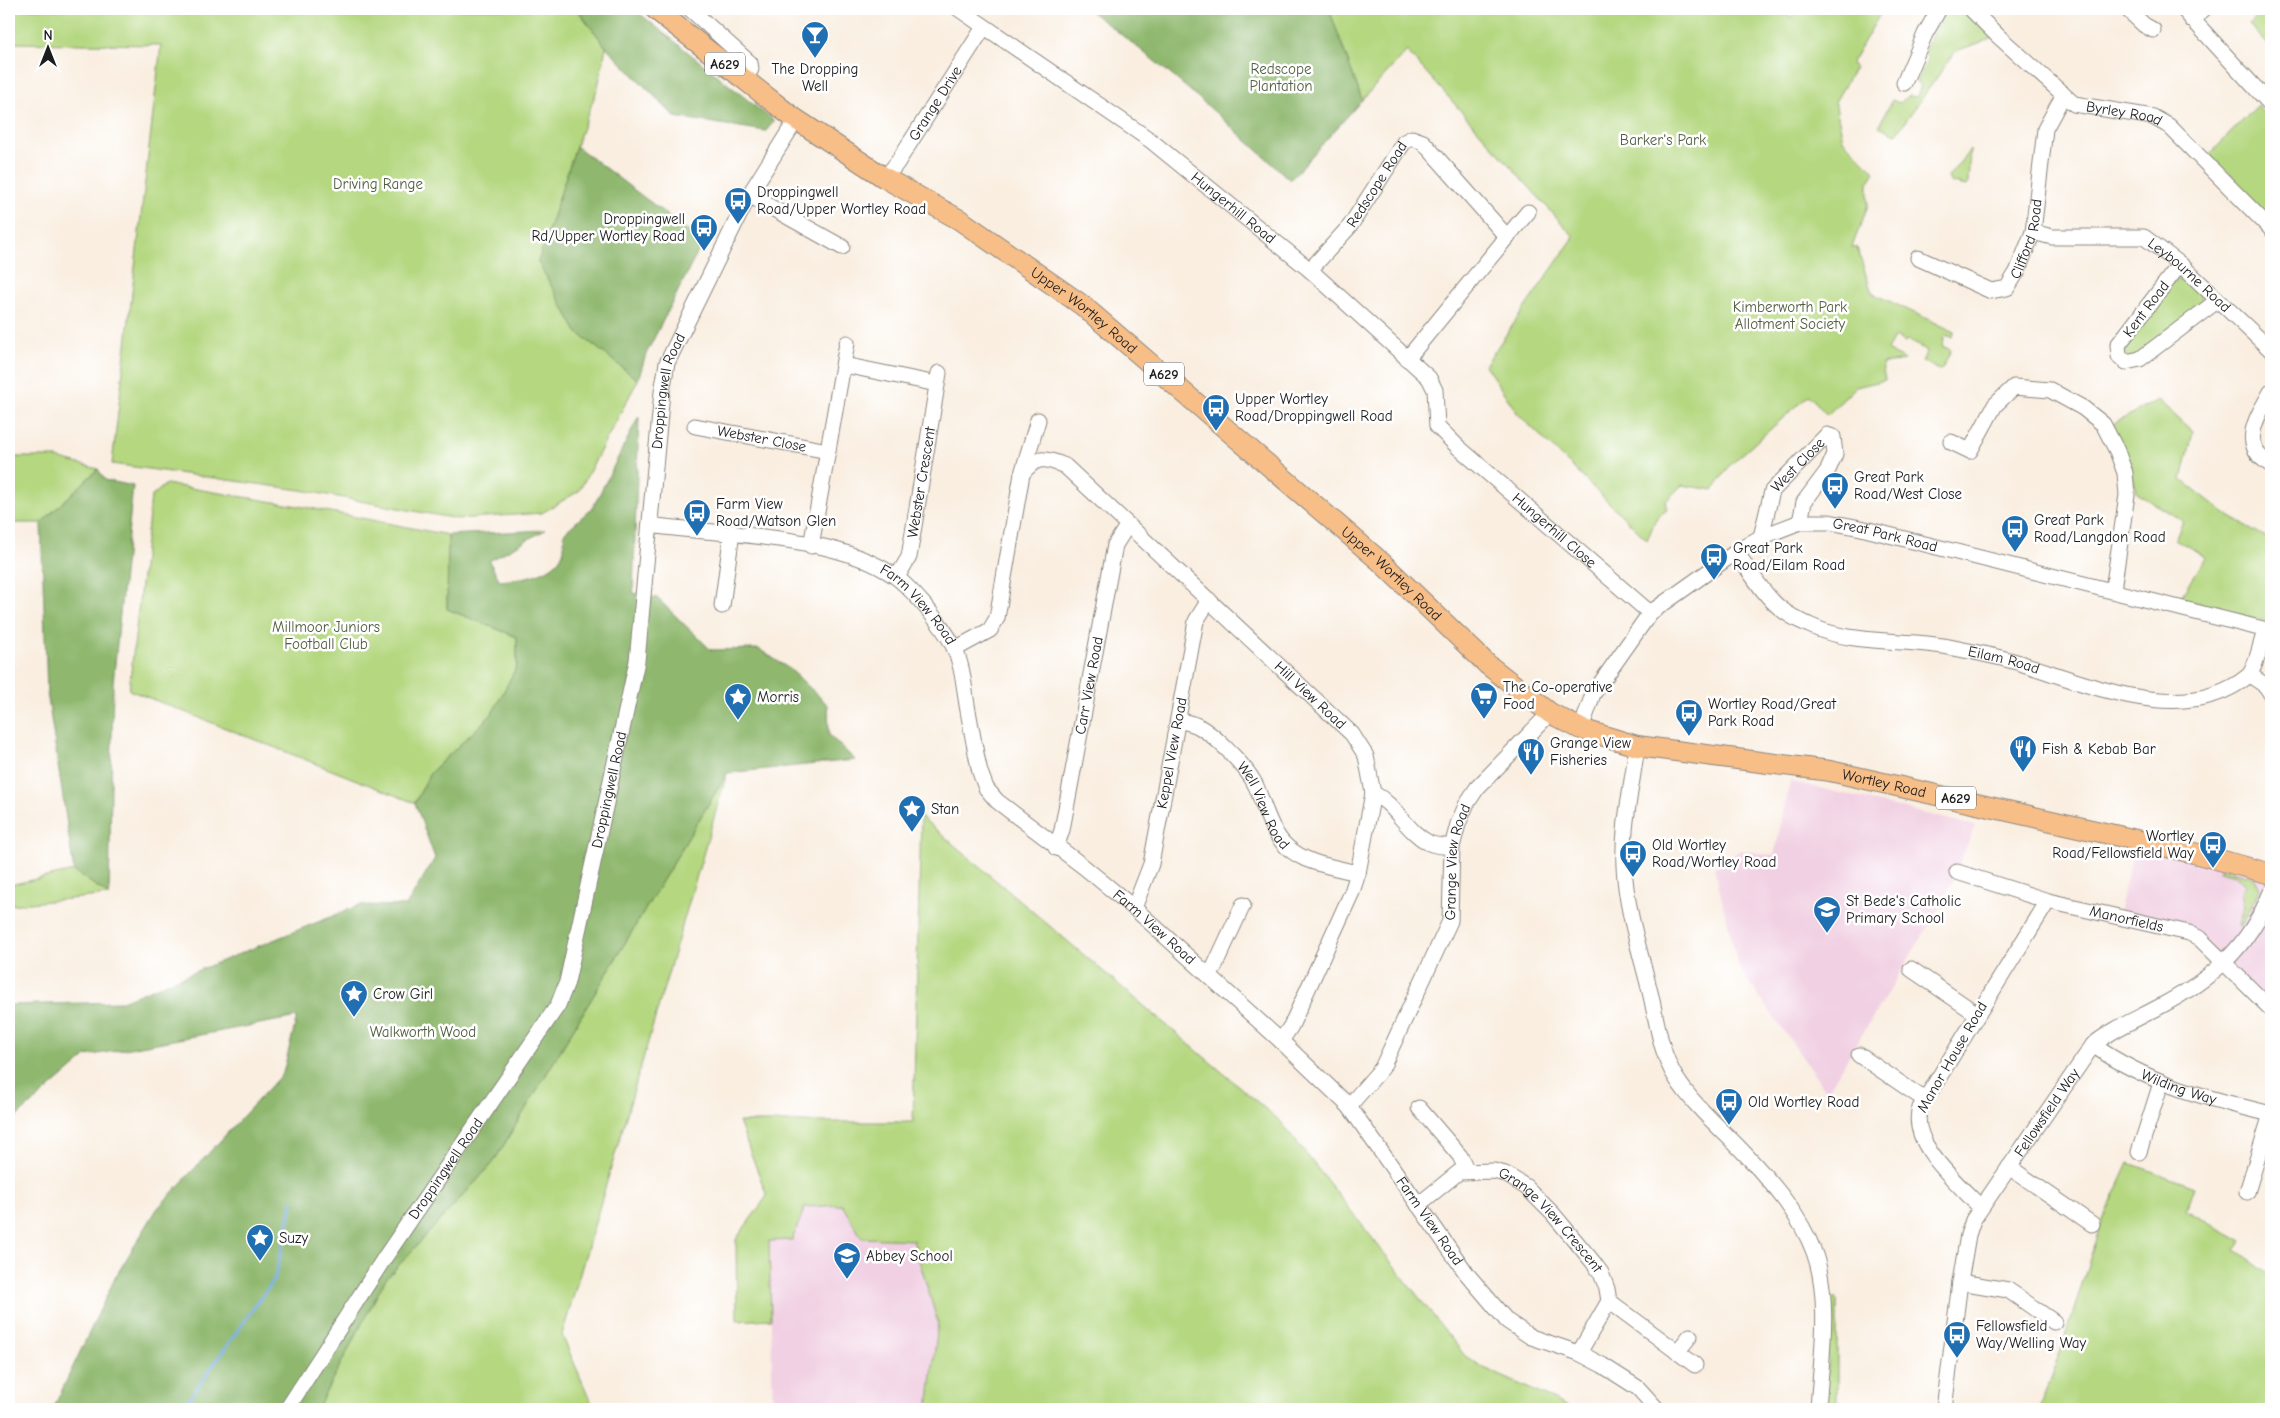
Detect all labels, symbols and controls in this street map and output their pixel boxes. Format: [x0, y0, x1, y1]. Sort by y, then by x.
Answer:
bar icon: The Dropping Well [800, 20, 830, 59]
north arrow [22, 22, 72, 72]
text: N [43, 27, 53, 44]
road number: A629 [705, 52, 745, 76]
place label: The Dropping Well [771, 60, 859, 95]
park label: Redscope Plantation [1249, 60, 1313, 95]
street label: Grange Drive [905, 62, 966, 144]
street label: Byrley Road [2085, 97, 2165, 129]
park label: Barker's Park [1620, 131, 1707, 149]
street label: Redscope Road [1343, 138, 1411, 231]
street label: Hungerhill Road [1187, 168, 1279, 247]
park label: Driving Range [333, 175, 423, 193]
place label: Droppingwell Road/Upper Wortley Road [757, 183, 926, 218]
bus stop icon: Droppingwell Road/Upper Wortley Road [723, 186, 753, 225]
street label: Clifford Road [2006, 198, 2046, 282]
place label: Droppingwell Rd/Upper Wortley Road [531, 210, 685, 245]
bus stop icon: Droppingwell Rd/Upper Wortley Road [689, 213, 719, 252]
street label: Leybourne Road [2144, 234, 2235, 316]
street label: Upper Wortley Road [1027, 263, 1141, 357]
street label: Kent Road [2119, 277, 2173, 341]
park label: Kimberworth Park Allotment Society [1733, 298, 1848, 333]
street label: Droppingwell Road [648, 330, 689, 450]
road number: A629 [1144, 362, 1184, 386]
place label: Upper Wortley Road/Droppingwell Road [1235, 390, 1393, 425]
bus stop icon: Upper Wortley Road/Droppingwell Road [1201, 393, 1231, 432]
street label: Webster Close [716, 421, 808, 456]
street label: Webster Crescent [903, 425, 939, 539]
street label: West Close [1767, 433, 1829, 496]
place label: Great Park Road/West Close [1854, 468, 1962, 503]
bus stop icon: Great Park Road/West Close [1820, 471, 1850, 510]
street label: Hungerhill Close [1509, 489, 1600, 572]
place label: Farm View Road/Watson Glen [716, 495, 836, 530]
bus stop icon: Farm View Road/Watson Glen [682, 498, 712, 537]
place label: Great Park Road/Langdon Road [2034, 511, 2166, 546]
street label: Great Park Road [1831, 514, 1939, 556]
bus stop icon: Great Park Road/Langdon Road [2000, 514, 2030, 553]
street label: Upper Wortley Road [1337, 523, 1445, 624]
place label: Great Park Road/Eilam Road [1733, 539, 1845, 574]
bus stop icon: Great Park Road/Eilam Road [1699, 542, 1729, 581]
street label: Farm View Road [877, 560, 960, 648]
park label: Millmoor Juniors Football Club [272, 618, 380, 653]
street label: Carr View Road [1071, 635, 1107, 736]
street label: Eilam Road [1967, 642, 2042, 678]
street label: Hill View Road [1271, 657, 1350, 733]
place label: The Co-operative Food [1503, 678, 1613, 713]
supermarket icon: The Co-operative Food [1469, 681, 1499, 720]
place icon: Morris [723, 682, 753, 721]
place label: Morris [757, 688, 799, 706]
place label: Wortley Road/Great Park Road [1708, 695, 1837, 730]
street label: Keppel View Road [1152, 696, 1191, 810]
bus stop icon: Wortley Road/Great Park Road [1674, 698, 1704, 737]
street label: Droppingwell Road [587, 730, 630, 850]
place label: Grange View Fisheries [1550, 734, 1631, 769]
restaurant icon: Fish & Kebab Bar [2008, 734, 2038, 773]
restaurant icon: Grange View Fisheries [1516, 737, 1546, 776]
place label: Fish & Kebab Bar [2042, 740, 2156, 758]
street label: Well View Road [1233, 758, 1293, 853]
street label: Wortley Road [1840, 765, 1928, 801]
road number: A629 [1936, 786, 1976, 810]
place icon: Stan [897, 794, 927, 833]
place label: Stan [931, 800, 959, 818]
street label: Grange View Road [1441, 801, 1475, 921]
place label: Wortley Road/Fellowsfield Way [2052, 827, 2194, 862]
bus stop icon: Wortley Road/Fellowsfield Way [2198, 830, 2228, 869]
place label: Old Wortley Road/Wortley Road [1652, 836, 1776, 871]
bus stop icon: Old Wortley Road/Wortley Road [1618, 839, 1648, 878]
street label: Farm View Road [1109, 886, 1199, 968]
place label: St Bede's Catholic Primary School [1846, 892, 1961, 927]
school or university icon: St Bede's Catholic Primary School [1812, 895, 1842, 934]
street label: Manorfields [2088, 902, 2165, 936]
place icon: Crow Girl [339, 979, 369, 1018]
place label: Crow Girl [373, 985, 433, 1003]
street label: Manor House Road [1913, 998, 1991, 1116]
park label: Walkworth Wood [370, 1023, 476, 1041]
street label: Fellowsfield Way [2010, 1065, 2083, 1160]
street label: Wilding Way [2138, 1065, 2219, 1109]
bus stop icon: Old Wortley Road [1714, 1087, 1744, 1126]
place label: Old Wortley Road [1748, 1093, 1859, 1111]
street label: Droppingwell Road [405, 1115, 487, 1223]
street label: Grange View Crescent [1497, 1164, 1607, 1276]
street label: Farm View Road [1392, 1173, 1467, 1269]
place icon: Suzy [245, 1223, 275, 1262]
place label: Suzy [279, 1229, 308, 1247]
school or university icon: Abbey School [832, 1241, 862, 1280]
place label: Abbey School [866, 1247, 953, 1265]
place label: Fellowsfield Way/Welling Way [1976, 1317, 2086, 1352]
bus stop icon: Fellowsfield Way/Welling Way [1942, 1320, 1972, 1359]

